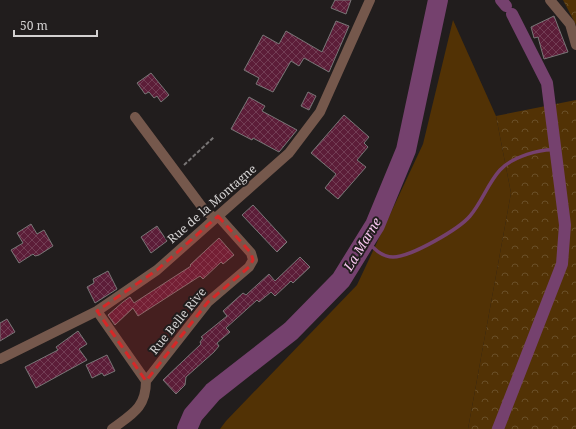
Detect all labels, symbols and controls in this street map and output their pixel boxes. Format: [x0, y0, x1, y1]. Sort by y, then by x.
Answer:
scale bar [14, 12, 97, 38]
text: 50 m [20, 17, 48, 34]
street label: Rue de la Montagne [163, 160, 260, 247]
water label: La Marne [339, 214, 385, 275]
street label: Rue Belle Rive [145, 284, 210, 358]

